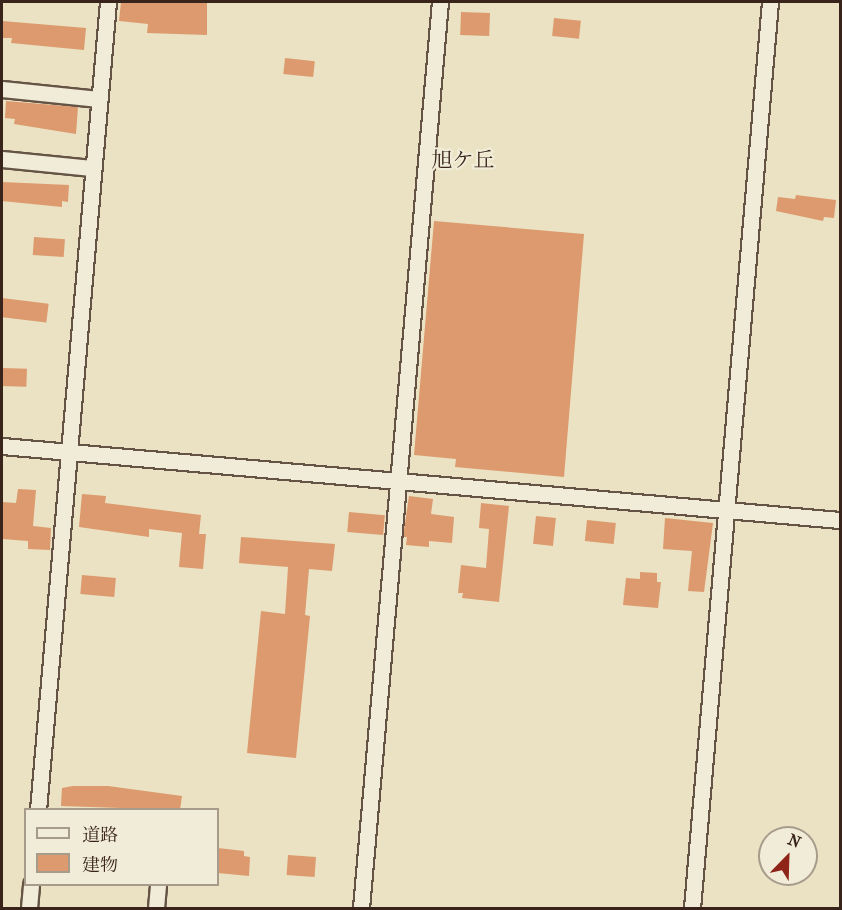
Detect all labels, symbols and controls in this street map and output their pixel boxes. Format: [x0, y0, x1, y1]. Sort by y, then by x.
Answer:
district label: 旭ケ丘 [432, 147, 494, 173]
legend [24, 808, 219, 886]
text: 道路 [82, 825, 118, 846]
north arrow [758, 826, 818, 886]
text: N [785, 830, 804, 852]
text: 建物 [82, 855, 118, 876]

